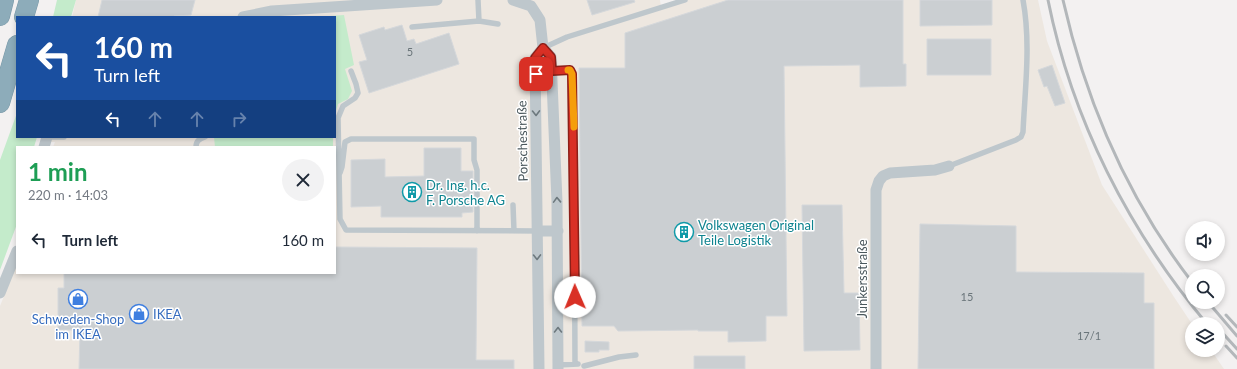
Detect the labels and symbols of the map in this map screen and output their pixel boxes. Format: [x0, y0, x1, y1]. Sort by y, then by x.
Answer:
house number: 5 [407, 45, 413, 58]
pin [519, 57, 553, 91]
street label: Porschestraße [513, 100, 531, 182]
one-way arrow [532, 110, 540, 116]
place label: Dr. Ing. h.c. F. Porsche AG [426, 177, 505, 208]
building icon: Dr. Ing. h.c. F. Porsche AG [401, 181, 423, 203]
one-way arrow [553, 197, 561, 203]
place label: Volkswagen Original Teile Logistik [698, 217, 814, 248]
building icon: Volkswagen Original Teile Logistik [673, 221, 695, 243]
street label: Junkersstraße [854, 239, 870, 319]
one-way arrow [533, 254, 541, 260]
position arrow [554, 276, 596, 318]
shop icon: Schweden-Shop im IKEA [67, 288, 89, 310]
house number: 15 [961, 290, 973, 303]
shop icon: IKEA [128, 303, 150, 325]
place label: IKEA [153, 306, 182, 322]
place label: Schweden-Shop im IKEA [32, 311, 124, 342]
one-way arrow [554, 327, 562, 333]
house number: 17/1 [1077, 329, 1101, 342]

